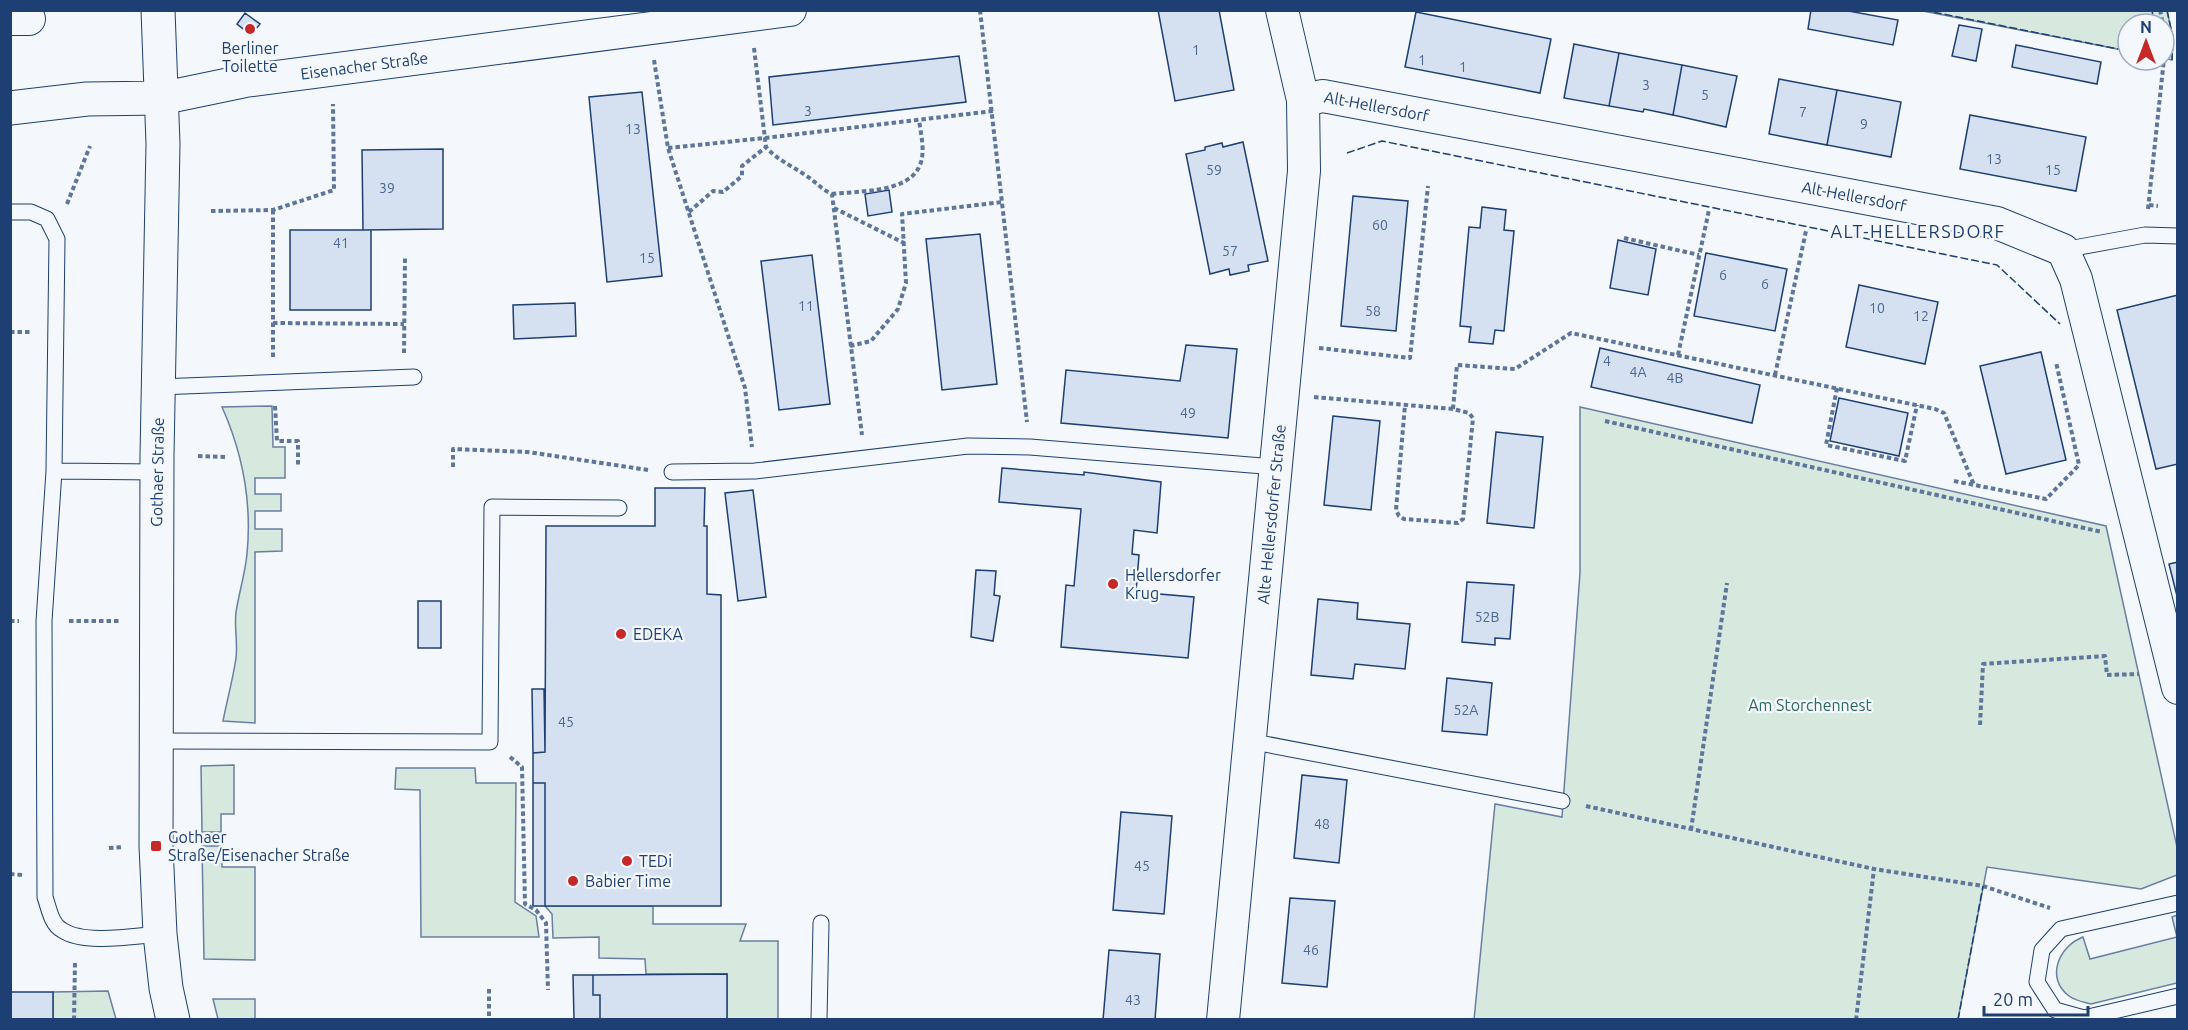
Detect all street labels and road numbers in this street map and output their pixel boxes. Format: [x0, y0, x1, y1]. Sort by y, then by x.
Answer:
street label: Eisenacher Straße [299, 48, 429, 83]
street label: Alt-Hellersdorf [1323, 87, 1431, 125]
street label: Alt-Hellersdorf [1800, 177, 1909, 215]
street label: Gothaer Straße [147, 417, 167, 527]
street label: Alte Hellersdorfer Straße [1254, 424, 1289, 605]

